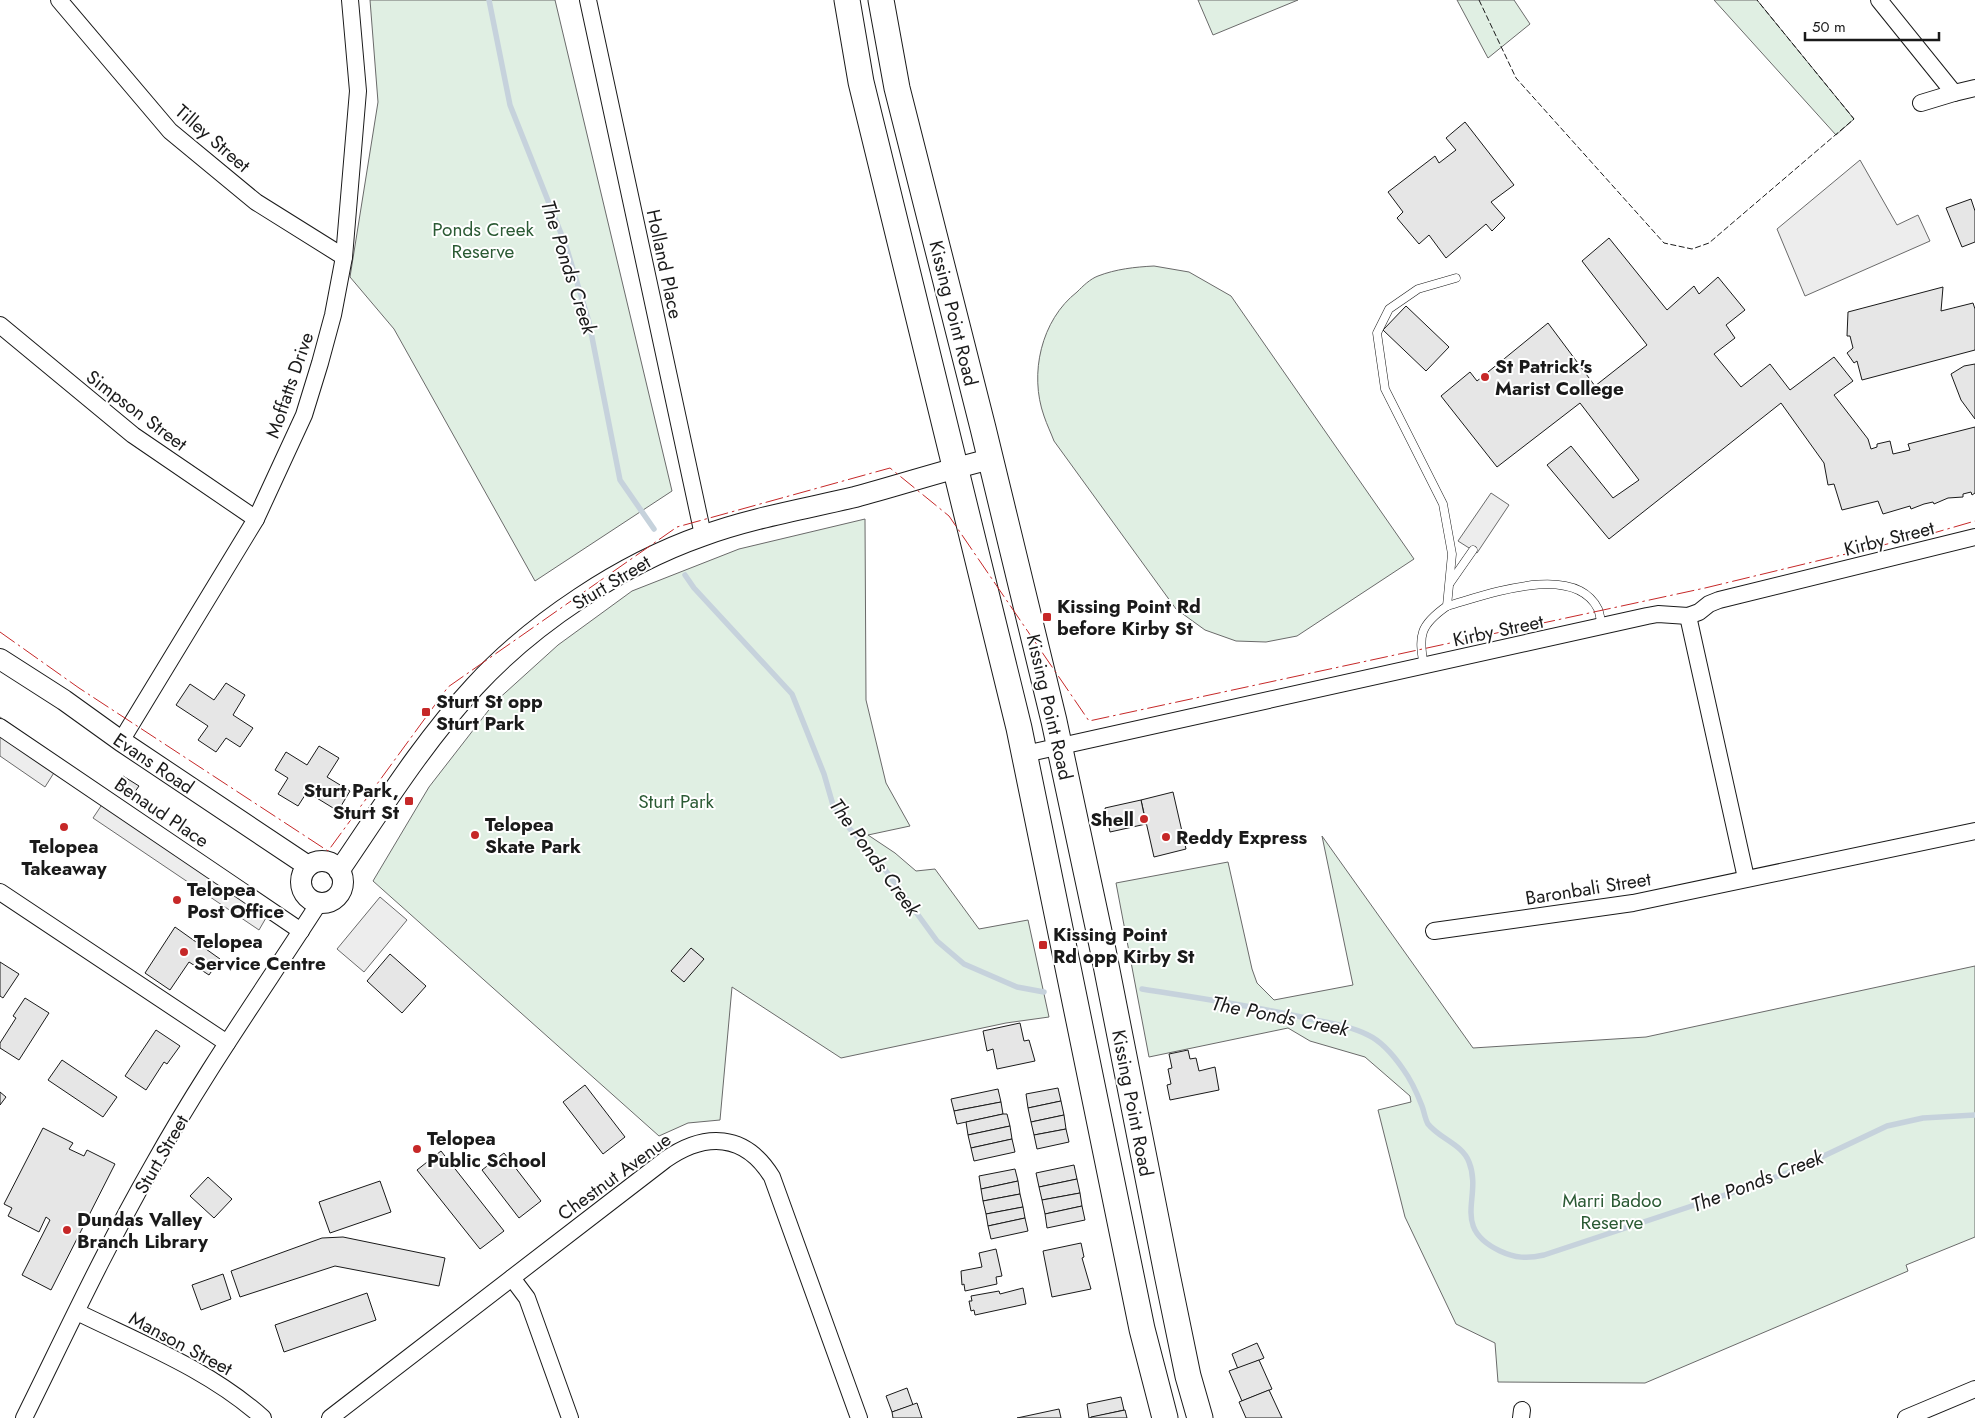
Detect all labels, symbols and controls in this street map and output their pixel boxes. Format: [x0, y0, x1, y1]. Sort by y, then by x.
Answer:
scale bar [1805, 10, 1939, 42]
text: 50 m [1812, 16, 1846, 38]
street label: Tilley Street [169, 98, 256, 179]
water label: The Ponds Creek [533, 197, 604, 339]
street label: Holland Place [640, 207, 689, 321]
park label: Ponds Creek Reserve [432, 216, 534, 265]
street label: Kissing Point Road [922, 238, 985, 389]
street label: Moffatts Drive [259, 328, 320, 442]
place label: St Patrick's Marist College [1495, 353, 1624, 402]
street label: Simpson Street [81, 363, 193, 458]
marker: St Patrick's Marist College [1479, 371, 1491, 383]
street label: Kirby Street [1841, 514, 1938, 563]
street label: Sturt Street [567, 548, 656, 616]
place label: Kissing Point Rd before Kirby St [1057, 593, 1201, 642]
street label: Kirby Street [1450, 608, 1546, 653]
marker: Kissing Point Rd before Kirby St [1041, 611, 1053, 623]
street label: Kissing Point Road [1020, 632, 1079, 783]
place label: Sturt St opp Sturt Park [436, 688, 543, 737]
marker: Sturt St opp Sturt Park [420, 706, 432, 718]
street label: Evans Road [108, 726, 200, 800]
street label: Benaud Place [109, 771, 215, 854]
place label: Sturt Park, Sturt St [304, 777, 399, 826]
park label: Sturt Park [638, 788, 714, 815]
water label: The Ponds Creek [822, 792, 928, 923]
marker: Sturt Park, Sturt St [403, 795, 415, 807]
place label: Shell [1090, 806, 1134, 833]
place label: Telopea Skate Park [485, 811, 581, 860]
marker: Shell [1138, 813, 1150, 825]
marker: Telopea Takeaway [58, 821, 70, 833]
place label: Reddy Express [1176, 824, 1308, 851]
marker: Telopea Skate Park [469, 829, 481, 841]
marker: Reddy Express [1160, 831, 1172, 843]
place label: Telopea Takeaway [21, 833, 108, 882]
street label: Baronbali Street [1523, 865, 1653, 912]
place label: Telopea Post Office [187, 876, 284, 925]
marker: Telopea Post Office [171, 894, 183, 906]
place label: Kissing Point Rd opp Kirby St [1053, 921, 1194, 970]
place label: Telopea Service Centre [194, 928, 326, 977]
marker: Kissing Point Rd opp Kirby St [1037, 939, 1049, 951]
marker: Telopea Service Centre [178, 946, 190, 958]
water label: The Ponds Creek [1209, 989, 1352, 1044]
street label: Kissing Point Road [1105, 1027, 1160, 1179]
street label: Sturt Street [128, 1109, 195, 1199]
place label: Telopea Public School [427, 1125, 546, 1174]
street label: Chestnut Avenue [552, 1126, 677, 1227]
water label: The Ponds Creek [1687, 1142, 1829, 1220]
marker: Telopea Public School [411, 1143, 423, 1155]
park label: Marri Badoo Reserve [1562, 1187, 1662, 1236]
place label: Dundas Valley Branch Library [77, 1206, 209, 1255]
marker: Dundas Valley Branch Library [61, 1224, 73, 1236]
street label: Manson Street [124, 1305, 238, 1382]

